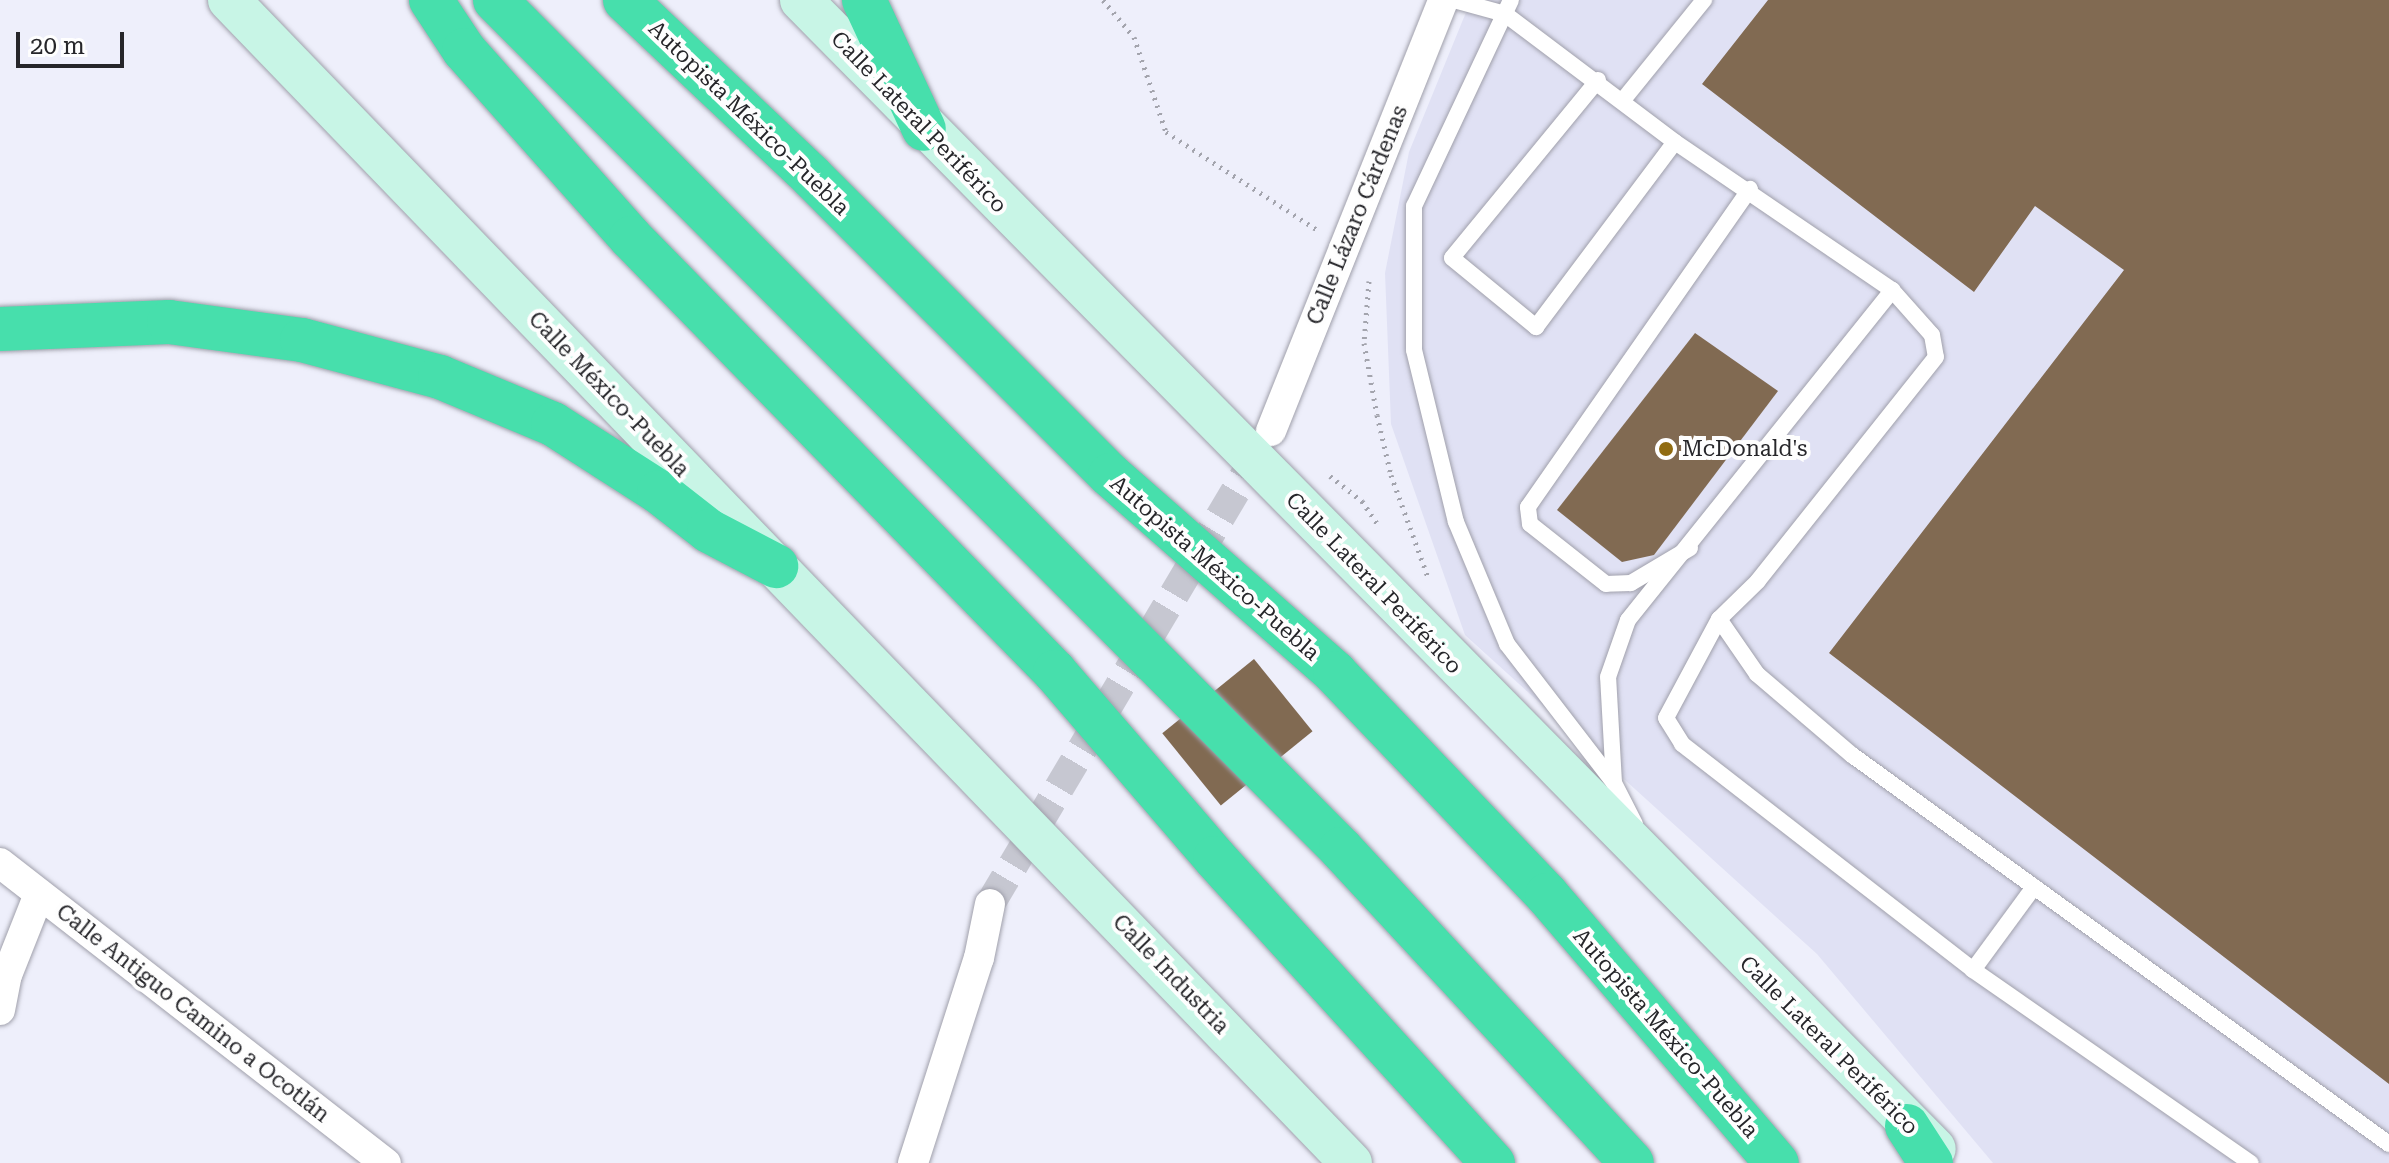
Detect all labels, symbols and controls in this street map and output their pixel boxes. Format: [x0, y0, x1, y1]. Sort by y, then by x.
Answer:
street label: Autopista México-Puebla [643, 15, 855, 221]
scale bar [20, 16, 128, 66]
street label: Calle Lateral Periférico [825, 26, 1013, 218]
text: 20 m [30, 32, 85, 60]
street label: Calle Lázaro Cárdenas [1301, 102, 1413, 328]
street label: Calle México-Puebla [523, 306, 695, 482]
place label: McDonald's [1682, 436, 1807, 462]
marker: McDonald's [1657, 440, 1675, 458]
street label: Autopista México-Puebla [1105, 470, 1325, 666]
street label: Calle Lateral Periférico [1280, 487, 1468, 679]
street label: Calle Antiguo Camino a Ocotlán [51, 898, 335, 1128]
street label: Calle Industria [1107, 909, 1235, 1039]
street label: Autopista México-Puebla [1568, 923, 1764, 1143]
street label: Calle Lateral Periférico [1734, 950, 1924, 1140]

